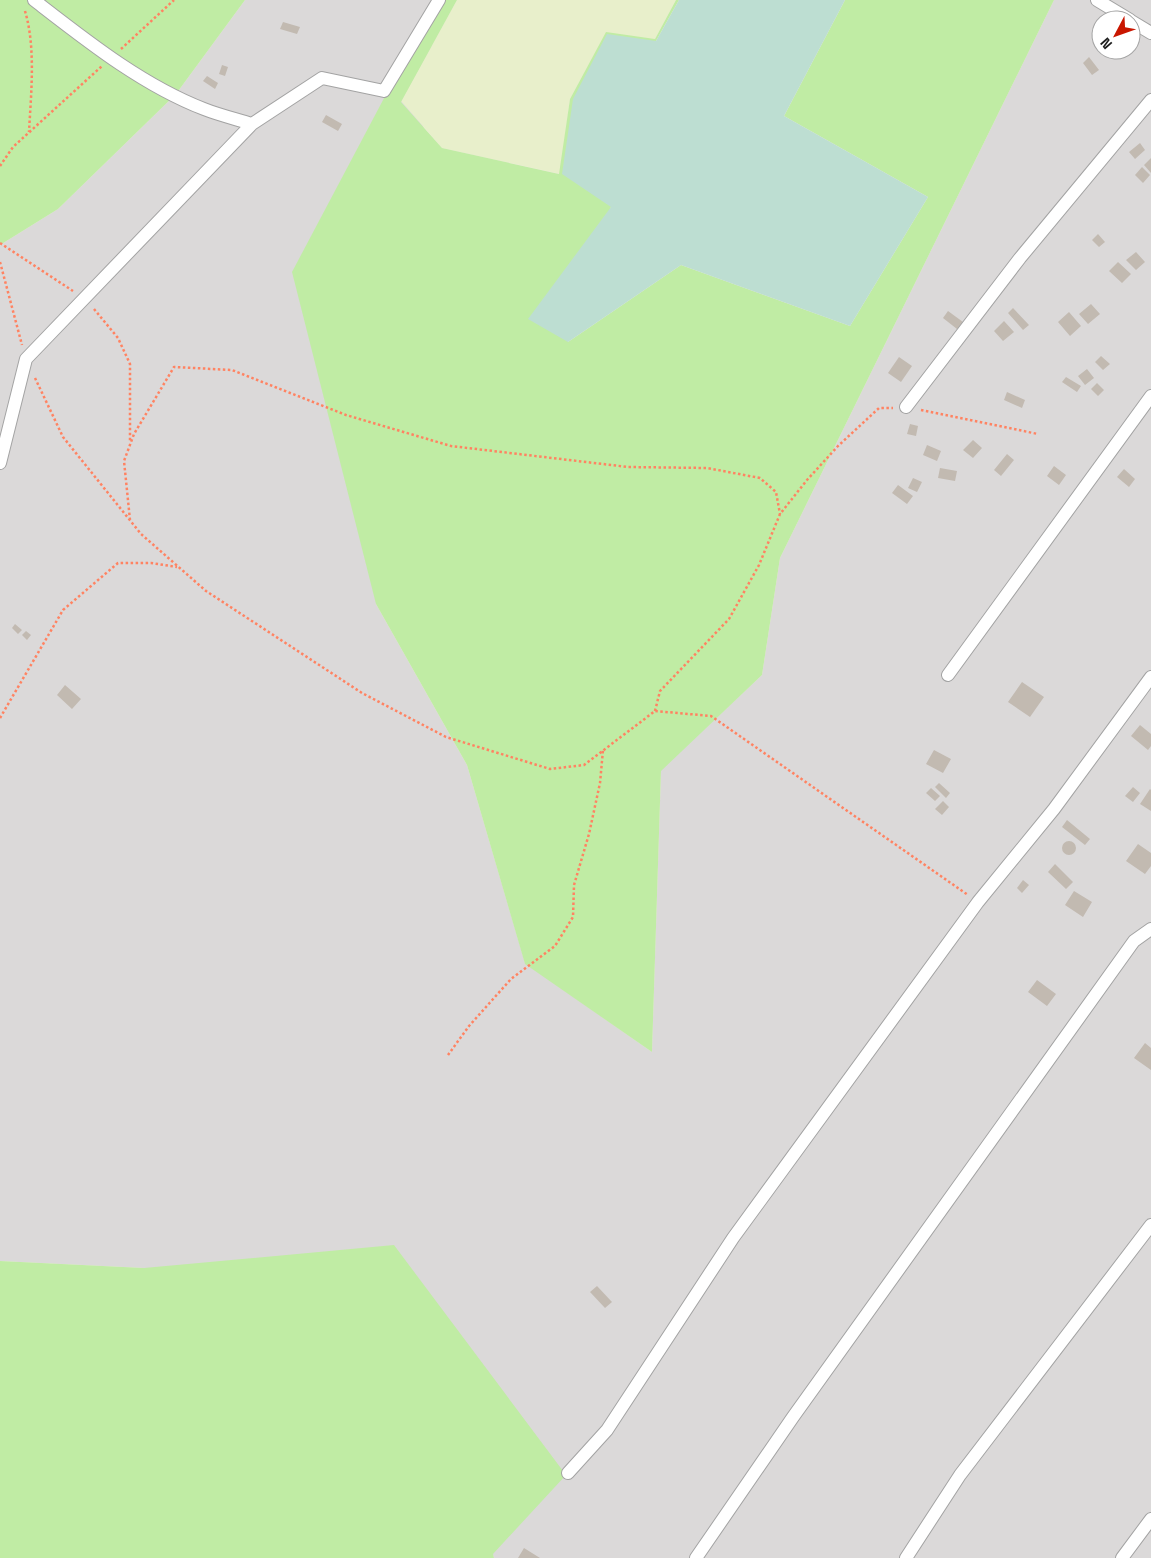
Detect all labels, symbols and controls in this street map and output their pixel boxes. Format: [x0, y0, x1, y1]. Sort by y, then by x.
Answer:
north arrow [1091, 10, 1141, 60]
text: N [1096, 34, 1116, 53]

